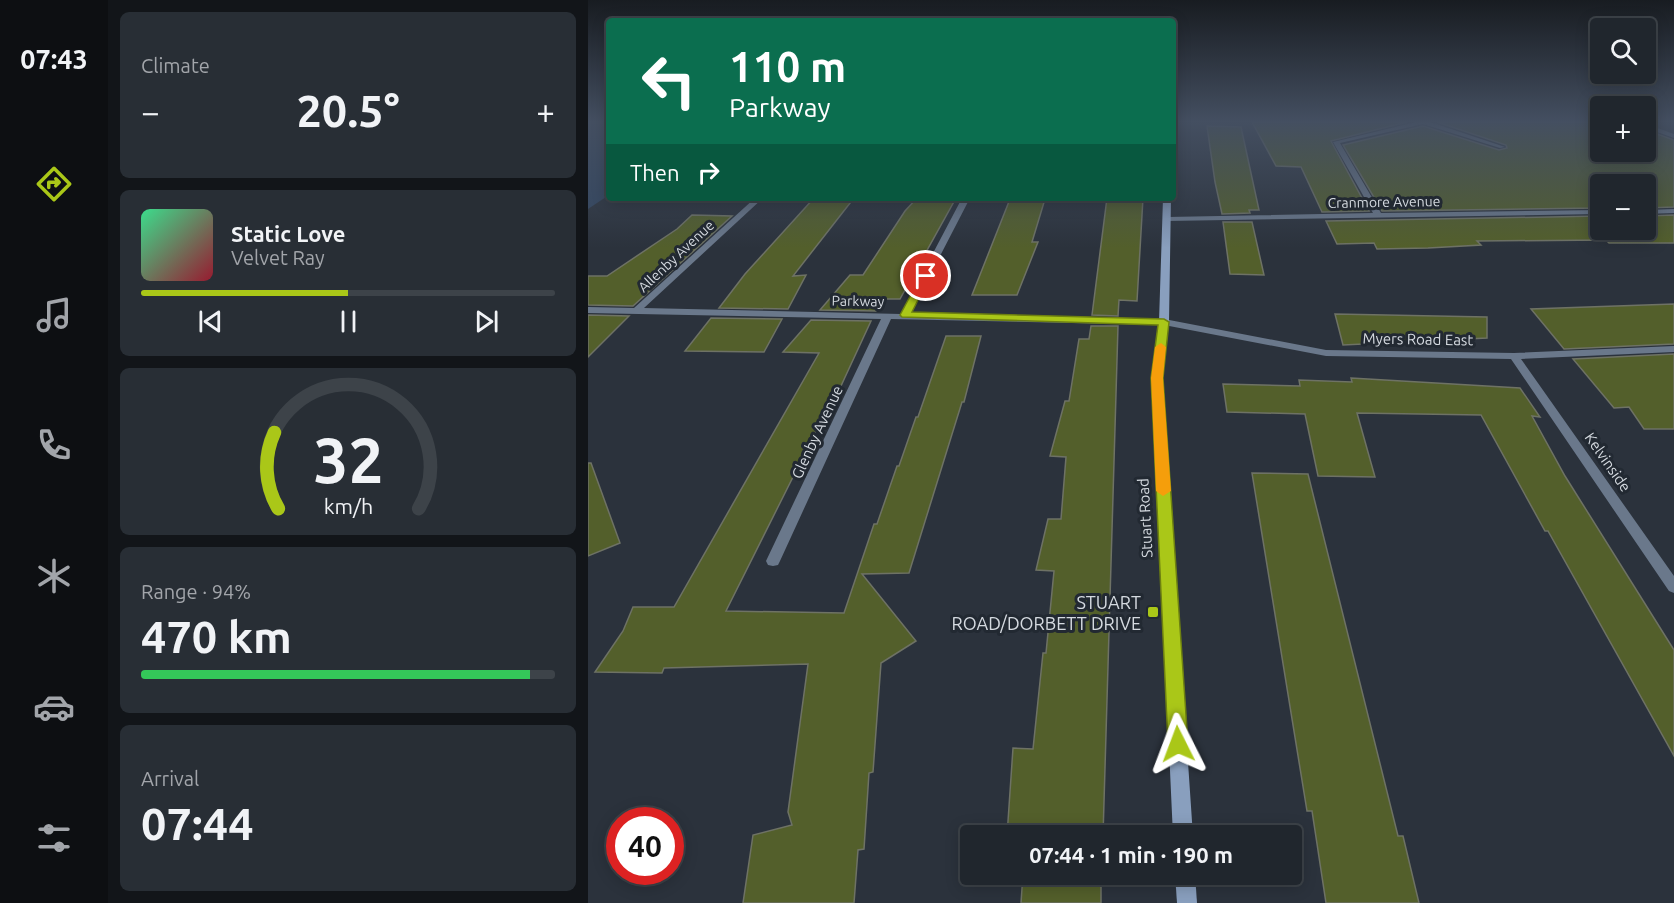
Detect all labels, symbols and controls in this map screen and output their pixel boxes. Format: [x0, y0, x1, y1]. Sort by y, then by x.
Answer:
map controls [1590, 18, 1656, 240]
button: search [1590, 18, 1656, 84]
icon: left [630, 42, 708, 120]
text: 110 m [729, 43, 846, 90]
text: 07:43 [20, 44, 88, 74]
text: Climate [141, 54, 210, 77]
text: 20.5° [296, 85, 400, 136]
text: Parkway [729, 92, 831, 122]
text: − [141, 93, 160, 130]
text: + [536, 93, 555, 130]
button: + [1590, 96, 1656, 162]
icon: right [692, 156, 725, 189]
text: Then [630, 160, 680, 185]
icon: directions [33, 163, 75, 205]
button: − [1590, 174, 1656, 240]
street label: Cranmore Avenue [1328, 193, 1440, 211]
street label: Allenby Avenue [635, 217, 717, 295]
text: Static Love [231, 221, 346, 246]
text: Velvet Ray [231, 246, 325, 269]
pin [900, 250, 951, 301]
icon: arrive [909, 259, 942, 292]
street label: Parkway [832, 293, 885, 309]
icon: music [33, 294, 75, 336]
icon: previous [194, 305, 227, 338]
icon: pause [332, 305, 365, 338]
icon: next [470, 305, 503, 338]
street label: Myers Road East [1363, 330, 1474, 348]
street label: Glenby Avenue [788, 383, 846, 481]
icon: phone [33, 424, 75, 466]
text: 32 [313, 425, 383, 495]
street label: Kelvinside [1582, 429, 1634, 495]
street label: Stuart Road [1134, 478, 1156, 558]
text: km/h [323, 494, 373, 518]
icon: climate [33, 555, 75, 597]
text: Range · 94% [141, 580, 251, 603]
place label: STUART ROAD/DORBETT DRIVE [952, 592, 1141, 633]
marker: STUART ROAD/DORBETT DRIVE [1146, 605, 1160, 619]
text: 470 km [141, 611, 292, 662]
icon: car [33, 686, 75, 728]
position arrow [1146, 712, 1210, 776]
text: Arrival [141, 767, 199, 790]
text: 07:44 [141, 798, 254, 849]
speed limit sign: 40 [606, 807, 684, 885]
icon: filters [33, 817, 75, 859]
text: 07:44 · 1 min · 190 m [1029, 842, 1233, 867]

